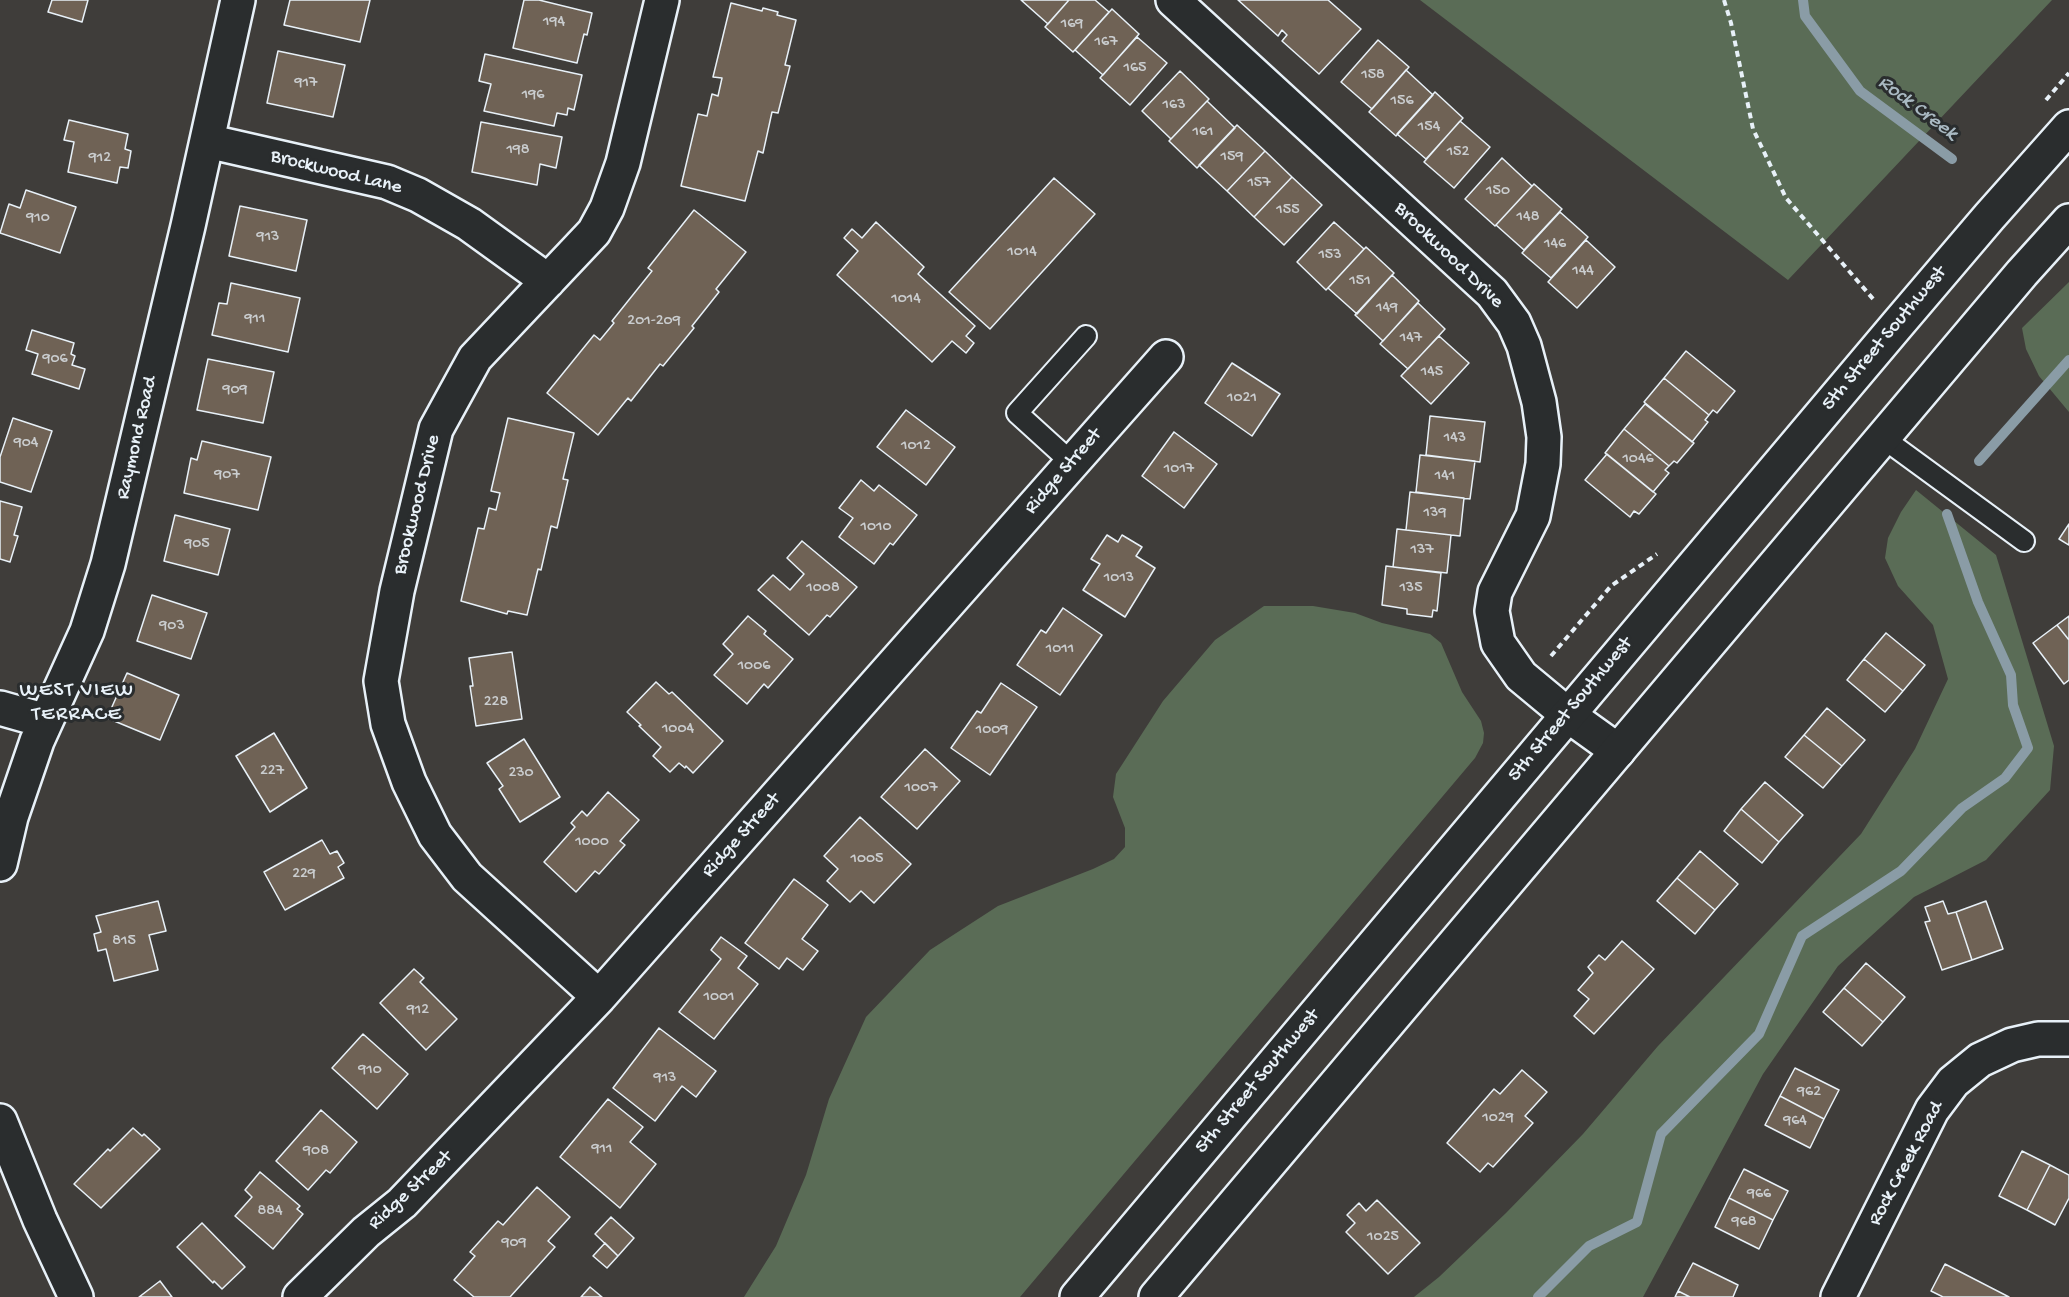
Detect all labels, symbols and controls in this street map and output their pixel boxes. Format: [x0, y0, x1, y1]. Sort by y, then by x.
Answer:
house number: 194 [543, 13, 565, 33]
house number: 169 [1061, 15, 1083, 35]
house number: 167 [1095, 33, 1117, 53]
house number: 165 [1124, 59, 1146, 79]
house number: 158 [1361, 66, 1385, 86]
water label: Rock Creek [1872, 71, 1962, 147]
house number: 917 [295, 74, 317, 94]
house number: 196 [522, 86, 544, 106]
house number: 156 [1391, 92, 1413, 112]
house number: 163 [1163, 96, 1185, 116]
house number: 154 [1418, 118, 1440, 138]
house number: 161 [1192, 123, 1214, 143]
house number: 198 [506, 141, 530, 161]
house number: 152 [1447, 143, 1469, 163]
street label: Brockwood Lane [268, 145, 404, 201]
house number: 159 [1221, 148, 1243, 168]
house number: 912 [89, 149, 111, 169]
house number: 157 [1247, 174, 1271, 194]
house number: 150 [1486, 182, 1510, 202]
street label: Brookwood Drive [1388, 198, 1508, 314]
house number: 155 [1276, 201, 1300, 221]
house number: 148 [1517, 208, 1539, 228]
house number: 910 [26, 209, 50, 229]
house number: 913 [257, 228, 279, 248]
house number: 146 [1544, 235, 1566, 255]
house number: 1014 [1007, 243, 1037, 263]
house number: 153 [1318, 246, 1342, 266]
house number: 144 [1572, 262, 1594, 282]
street label: 5th Street Southwest [1817, 262, 1953, 416]
house number: 151 [1349, 272, 1371, 292]
house number: 1014 [891, 290, 921, 310]
house number: 149 [1376, 299, 1398, 319]
house number: 911 [245, 310, 265, 330]
house number: 201-209 [627, 312, 681, 332]
house number: 147 [1400, 329, 1422, 349]
house number: 906 [42, 350, 68, 370]
house number: 145 [1421, 363, 1443, 383]
street label: Raymond Road [112, 374, 164, 502]
house number: 909 [222, 381, 248, 401]
house number: 1021 [1227, 389, 1257, 409]
street label: Ridge Street [1020, 424, 1108, 520]
house number: 143 [1444, 429, 1466, 449]
street label: Brookwood Drive [389, 433, 447, 577]
house number: 904 [14, 434, 38, 454]
house number: 1012 [901, 437, 931, 457]
house number: 1046 [1622, 450, 1654, 470]
house number: 1017 [1164, 460, 1194, 480]
house number: 907 [214, 466, 240, 486]
house number: 141 [1435, 467, 1455, 487]
house number: 139 [1424, 504, 1446, 524]
house number: 1010 [860, 518, 892, 538]
house number: 905 [184, 535, 210, 555]
house number: 137 [1410, 541, 1434, 561]
house number: 1013 [1104, 569, 1134, 589]
house number: 1008 [806, 579, 840, 599]
house number: 135 [1399, 579, 1423, 599]
house number: 903 [159, 617, 185, 637]
street label: 5th Street Southwest [1503, 633, 1639, 787]
house number: 1011 [1046, 640, 1074, 660]
house number: 1006 [738, 657, 770, 677]
district label: WEST VIEW TERRACE [20, 679, 134, 729]
house number: 228 [484, 693, 508, 713]
house number: 1004 [662, 720, 694, 740]
house number: 1009 [976, 721, 1008, 741]
house number: 227 [260, 762, 284, 782]
house number: 230 [508, 764, 534, 784]
house number: 1007 [905, 779, 937, 799]
street label: Ridge Street [698, 788, 786, 884]
house number: 1000 [575, 833, 609, 853]
house number: 1005 [850, 850, 884, 870]
house number: 229 [292, 865, 316, 885]
house number: 815 [112, 932, 136, 952]
house number: 1001 [703, 988, 735, 1008]
house number: 912 [407, 1001, 429, 1021]
street label: 5th Street Southwest [1190, 1005, 1326, 1159]
house number: 910 [358, 1061, 382, 1081]
house number: 913 [654, 1069, 676, 1089]
house number: 962 [1797, 1083, 1821, 1103]
street label: Rock Creek Road [1864, 1098, 1950, 1230]
house number: 1029 [1482, 1109, 1514, 1129]
house number: 964 [1783, 1112, 1807, 1132]
house number: 911 [592, 1140, 612, 1160]
house number: 908 [303, 1142, 329, 1162]
street label: Ridge Street [364, 1146, 458, 1236]
house number: 966 [1747, 1185, 1771, 1205]
house number: 884 [257, 1202, 283, 1222]
house number: 968 [1732, 1213, 1756, 1233]
house number: 1025 [1367, 1228, 1399, 1248]
house number: 909 [501, 1234, 527, 1254]

